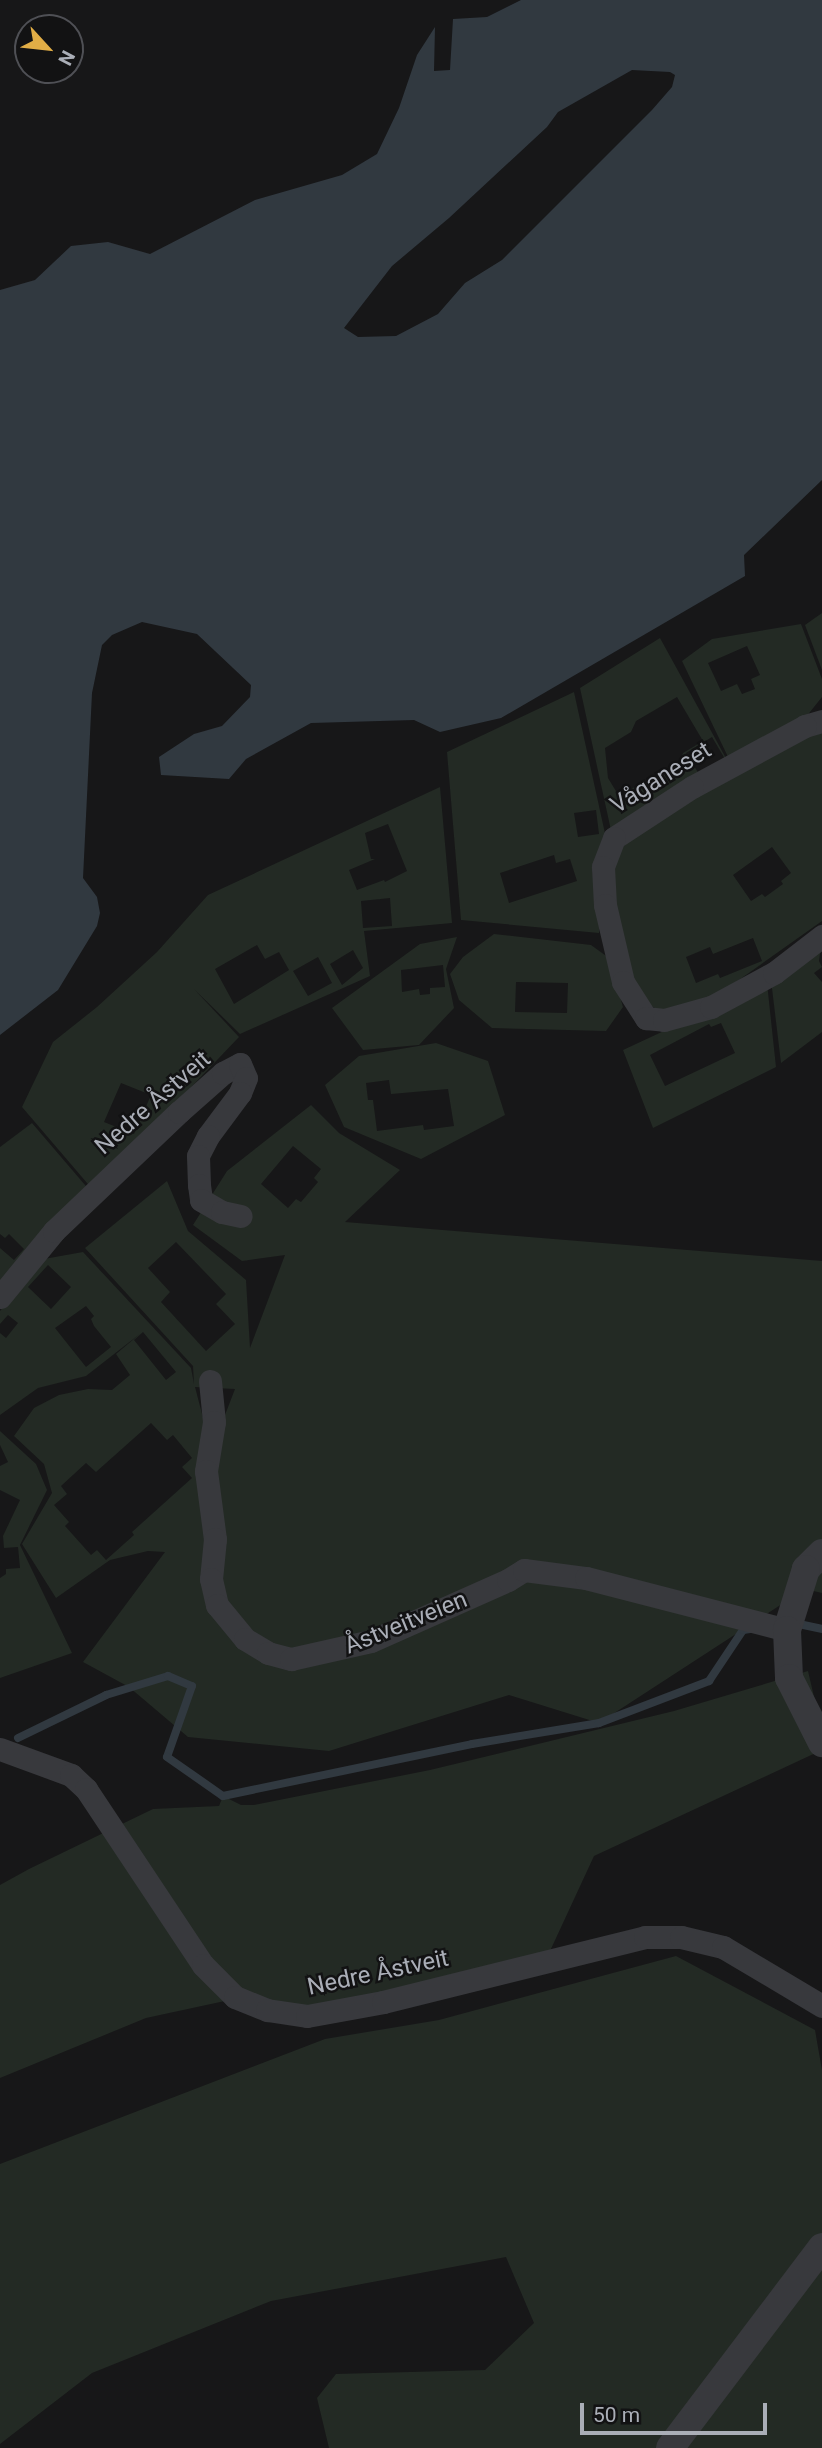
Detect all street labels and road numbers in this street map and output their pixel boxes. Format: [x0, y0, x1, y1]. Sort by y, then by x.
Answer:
street label: Våganeset [605, 736, 717, 820]
street label: Nedre Åstveit [89, 1045, 217, 1161]
street label: Åstveitveien [340, 1585, 472, 1661]
street label: Nedre Åstveit [305, 1944, 451, 2002]

